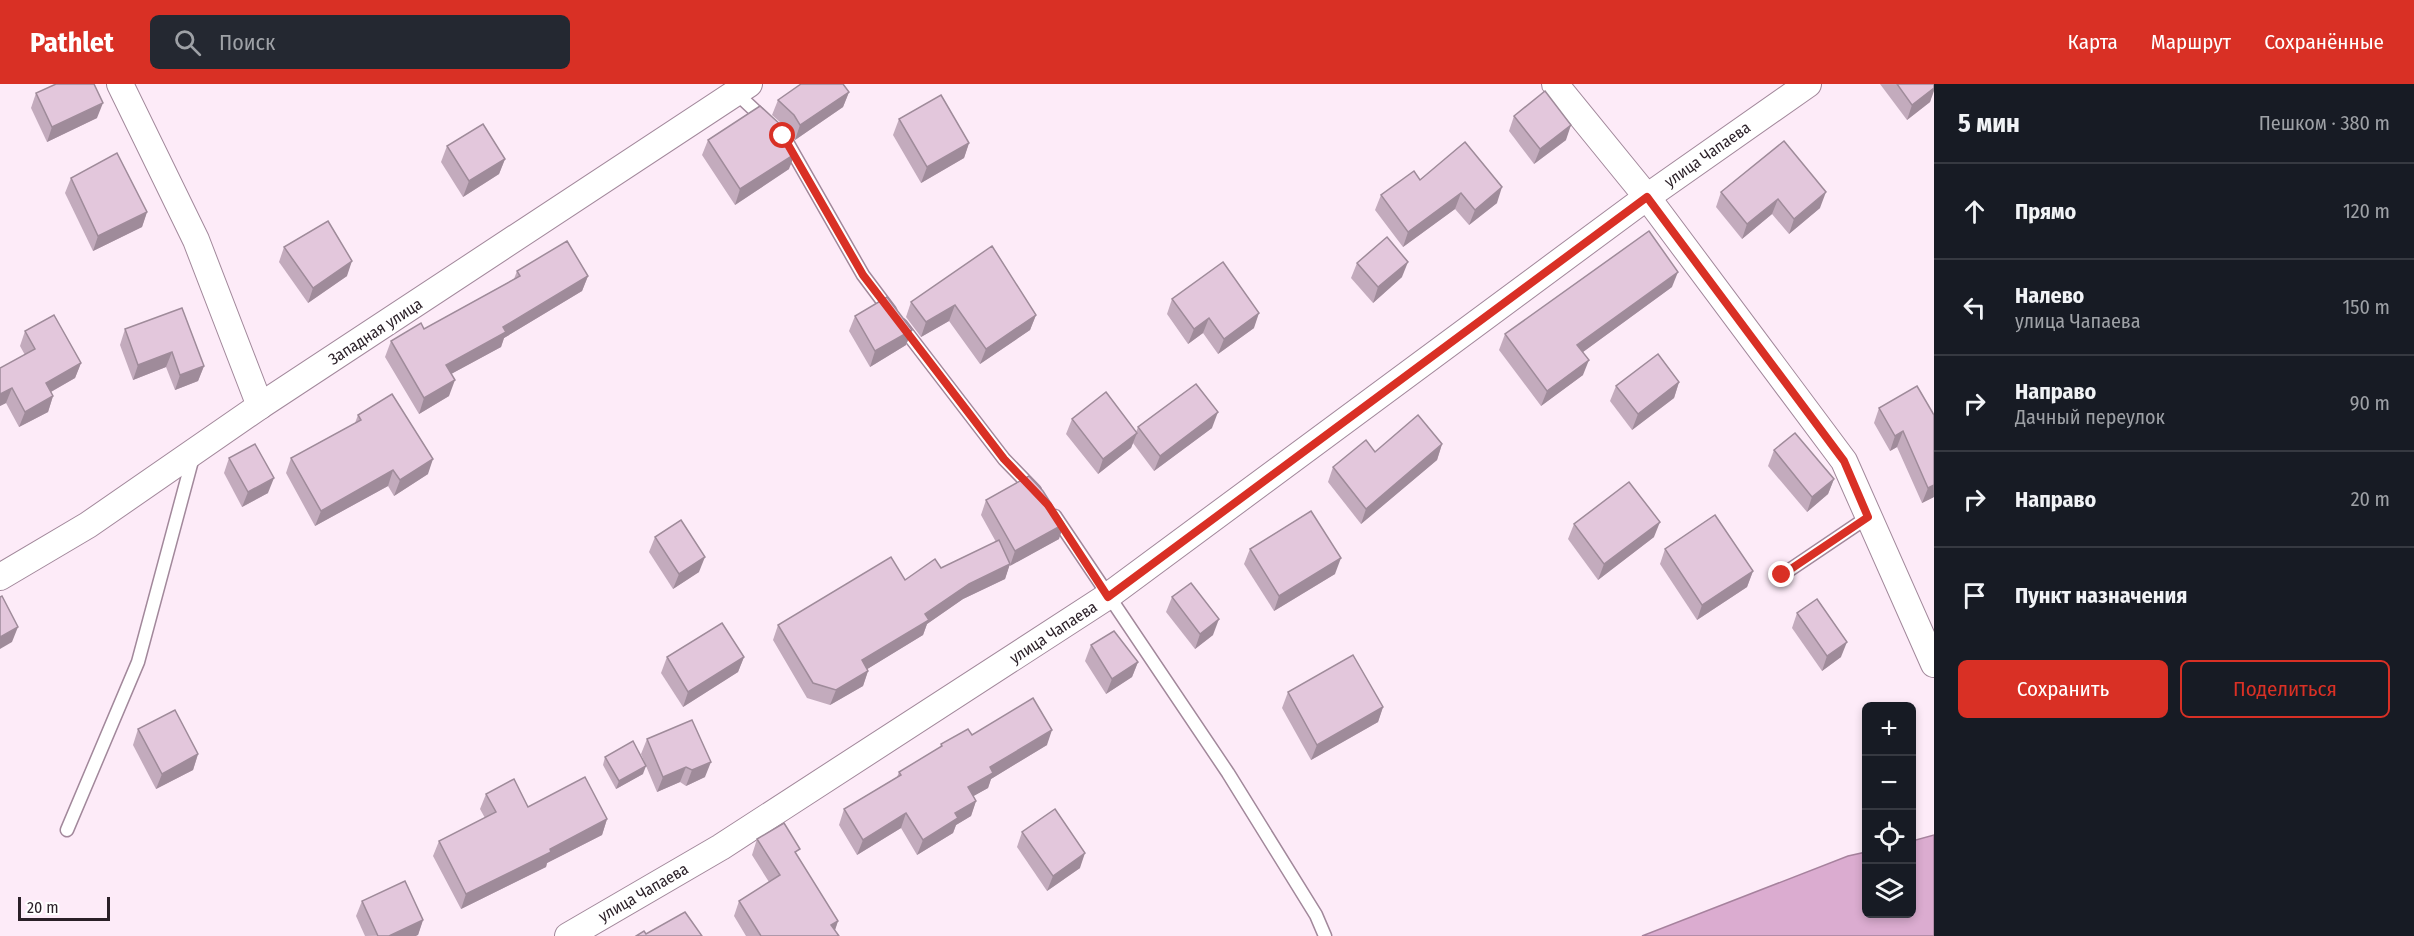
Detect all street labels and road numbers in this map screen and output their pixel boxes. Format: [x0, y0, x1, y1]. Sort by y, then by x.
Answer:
street label: улица Чапаева [1661, 118, 1754, 191]
street label: Западная улица [325, 294, 426, 369]
street label: улица Чапаева [1006, 597, 1101, 668]
street label: улица Чапаева [595, 859, 692, 926]

